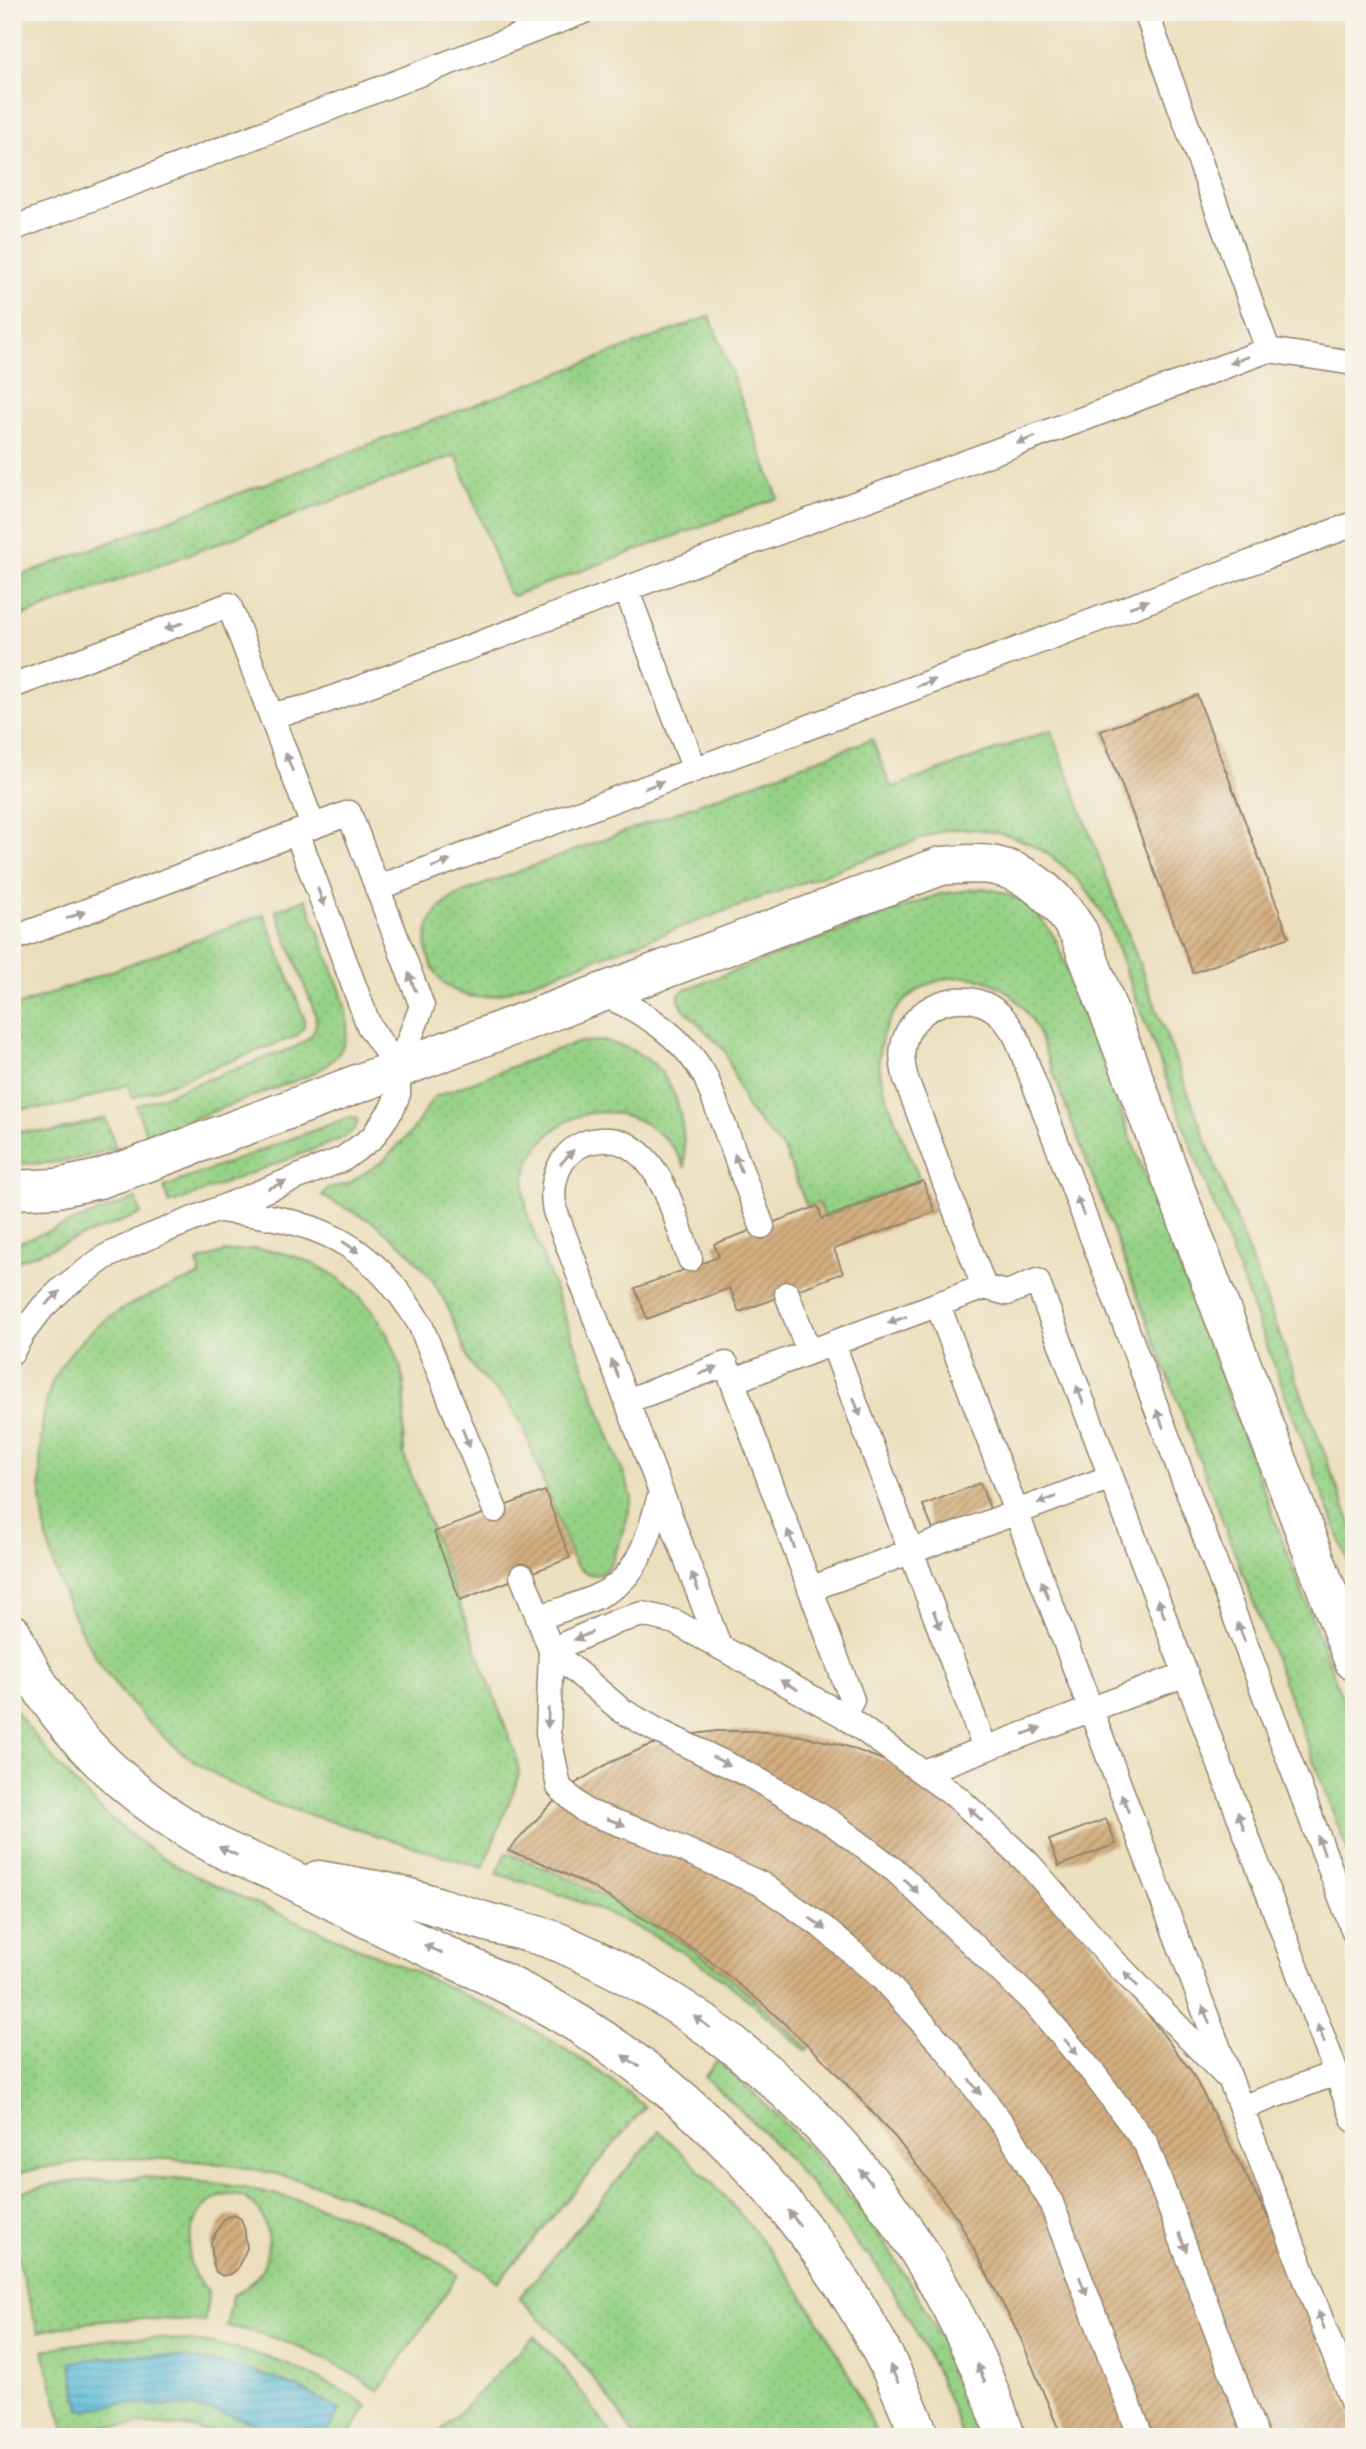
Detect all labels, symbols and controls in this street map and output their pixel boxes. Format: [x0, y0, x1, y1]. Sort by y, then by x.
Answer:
one-way arrow [1229, 355, 1250, 366]
one-way arrow [1016, 435, 1037, 446]
one-way arrow [1128, 598, 1149, 609]
one-way arrow [163, 621, 184, 632]
one-way arrow [915, 678, 936, 689]
one-way arrow [283, 752, 294, 773]
one-way arrow [643, 779, 664, 790]
one-way arrow [430, 859, 451, 870]
one-way arrow [316, 886, 327, 907]
one-way arrow [66, 909, 87, 920]
one-way arrow [407, 971, 418, 992]
one-way arrow [559, 1148, 575, 1166]
one-way arrow [732, 1152, 743, 1173]
one-way arrow [266, 1180, 287, 1191]
one-way arrow [1074, 1196, 1085, 1217]
one-way arrow [341, 1241, 361, 1254]
one-way arrow [44, 1290, 61, 1306]
one-way arrow [887, 1314, 908, 1325]
one-way arrow [609, 1358, 620, 1379]
one-way arrow [697, 1365, 718, 1376]
one-way arrow [1074, 1385, 1085, 1406]
one-way arrow [852, 1397, 863, 1418]
one-way arrow [1155, 1409, 1166, 1430]
one-way arrow [460, 1428, 472, 1448]
one-way arrow [1036, 1495, 1057, 1506]
one-way arrow [786, 1528, 797, 1549]
one-way arrow [689, 1571, 700, 1592]
one-way arrow [1039, 1579, 1050, 1600]
one-way arrow [1155, 1597, 1166, 1618]
one-way arrow [932, 1610, 943, 1631]
one-way arrow [1235, 1622, 1246, 1643]
one-way arrow [572, 1631, 593, 1642]
one-way arrow [779, 1679, 798, 1691]
one-way arrow [543, 1707, 554, 1729]
one-way arrow [1022, 1725, 1043, 1736]
one-way arrow [711, 1756, 732, 1767]
one-way arrow [1120, 1792, 1131, 1813]
one-way arrow [966, 1806, 984, 1822]
one-way arrow [1235, 1810, 1246, 1831]
one-way arrow [605, 1817, 626, 1828]
one-way arrow [1315, 1834, 1326, 1855]
one-way arrow [218, 1845, 238, 1857]
one-way arrow [902, 1877, 919, 1893]
one-way arrow [809, 1917, 827, 1931]
one-way arrow [423, 1943, 443, 1955]
one-way arrow [1124, 1971, 1140, 1988]
one-way arrow [1200, 2005, 1211, 2026]
one-way arrow [693, 2015, 711, 2029]
one-way arrow [1315, 2023, 1326, 2044]
one-way arrow [1063, 2038, 1079, 2056]
one-way arrow [622, 2054, 640, 2068]
one-way arrow [968, 2078, 983, 2096]
one-way arrow [859, 2169, 874, 2187]
one-way arrow [787, 2209, 801, 2227]
one-way arrow [1177, 2232, 1188, 2253]
one-way arrow [1078, 2275, 1089, 2296]
one-way arrow [1315, 2309, 1326, 2330]
one-way arrow [975, 2363, 987, 2383]
one-way arrow [888, 2364, 900, 2384]

